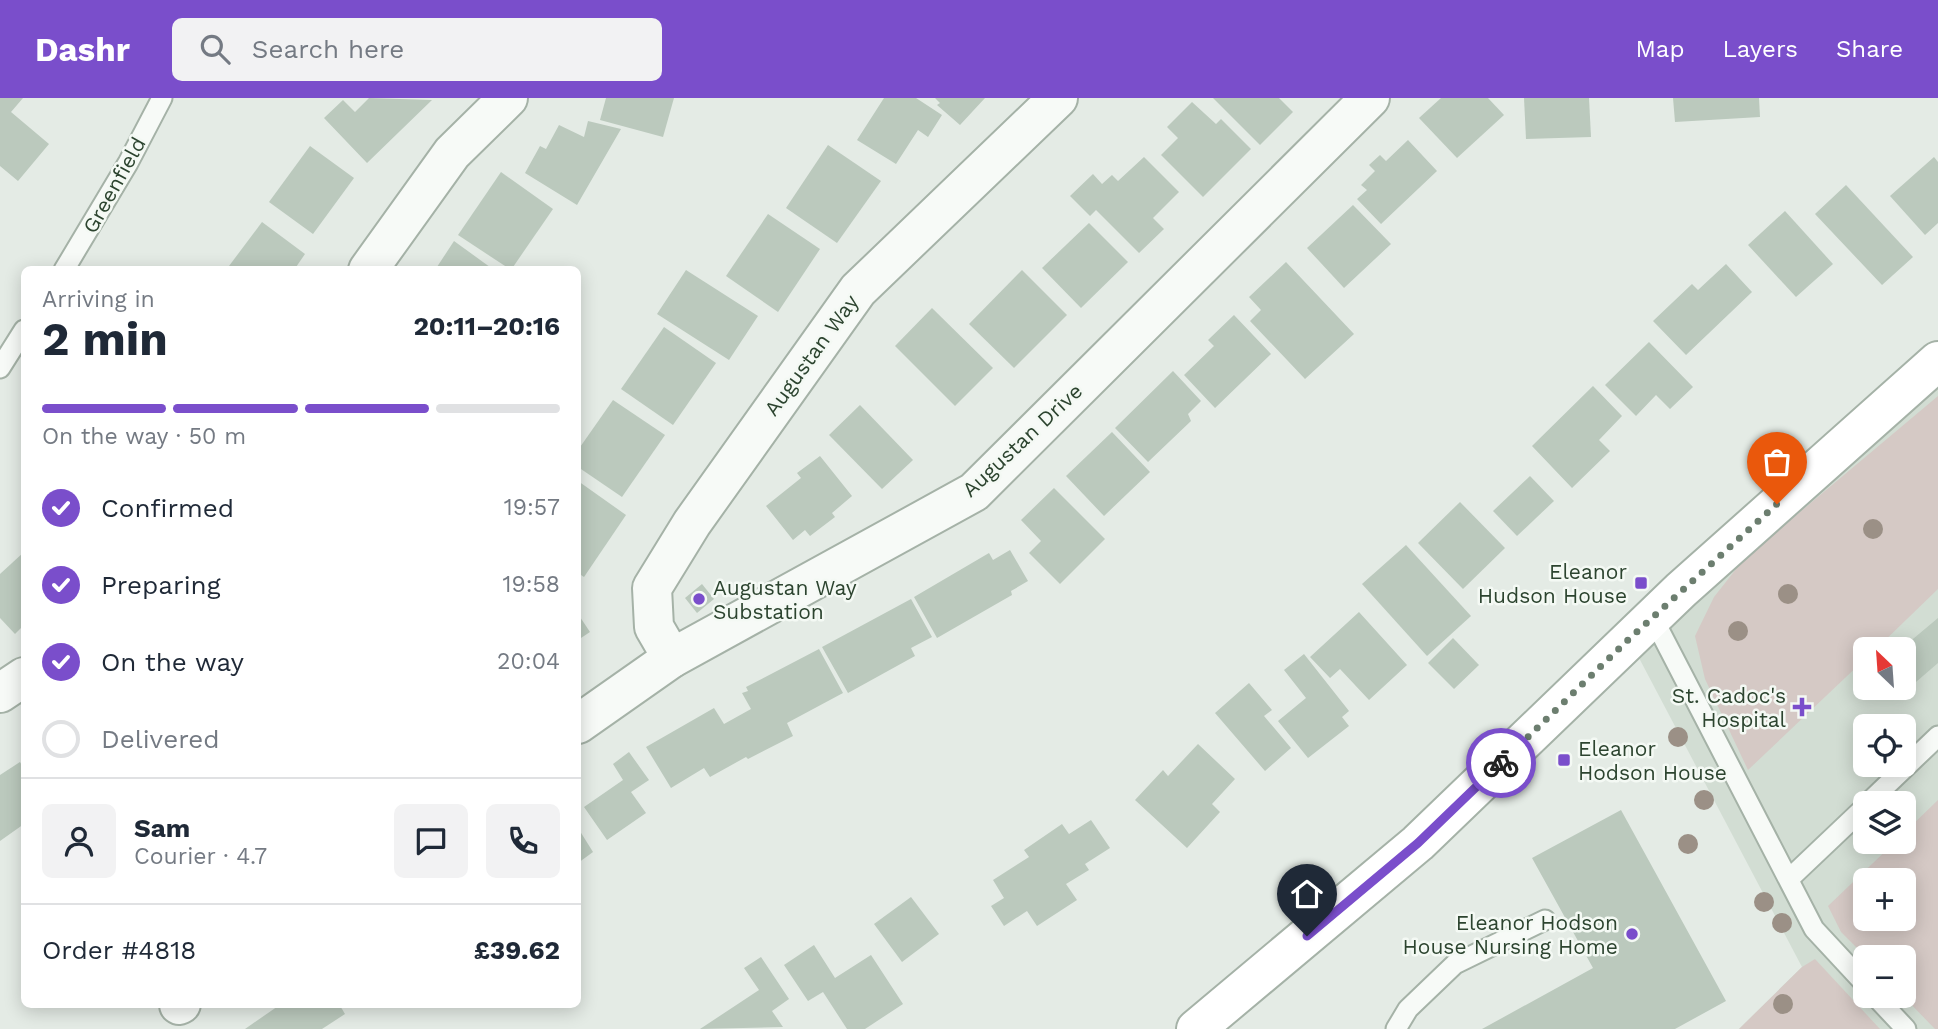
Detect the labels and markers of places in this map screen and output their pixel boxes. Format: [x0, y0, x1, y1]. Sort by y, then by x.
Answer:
pin [1747, 432, 1807, 504]
place label: Eleanor Hudson House [1478, 559, 1627, 608]
place label: Augustan Way Substation [713, 575, 857, 624]
marker: Eleanor Hudson House [1633, 575, 1649, 591]
marker: Augustan Way Substation [691, 591, 707, 607]
place label: St. Cadoc's Hospital [1672, 683, 1787, 732]
marker: St. Cadoc's Hospital [1792, 697, 1812, 717]
place label: Eleanor Hodson House [1578, 736, 1727, 785]
marker: Eleanor Hodson House [1556, 752, 1572, 768]
pin [1277, 864, 1337, 936]
place label: Eleanor Hodson House Nursing Home [1403, 910, 1618, 959]
marker: Eleanor Hodson House Nursing Home [1624, 926, 1640, 942]

